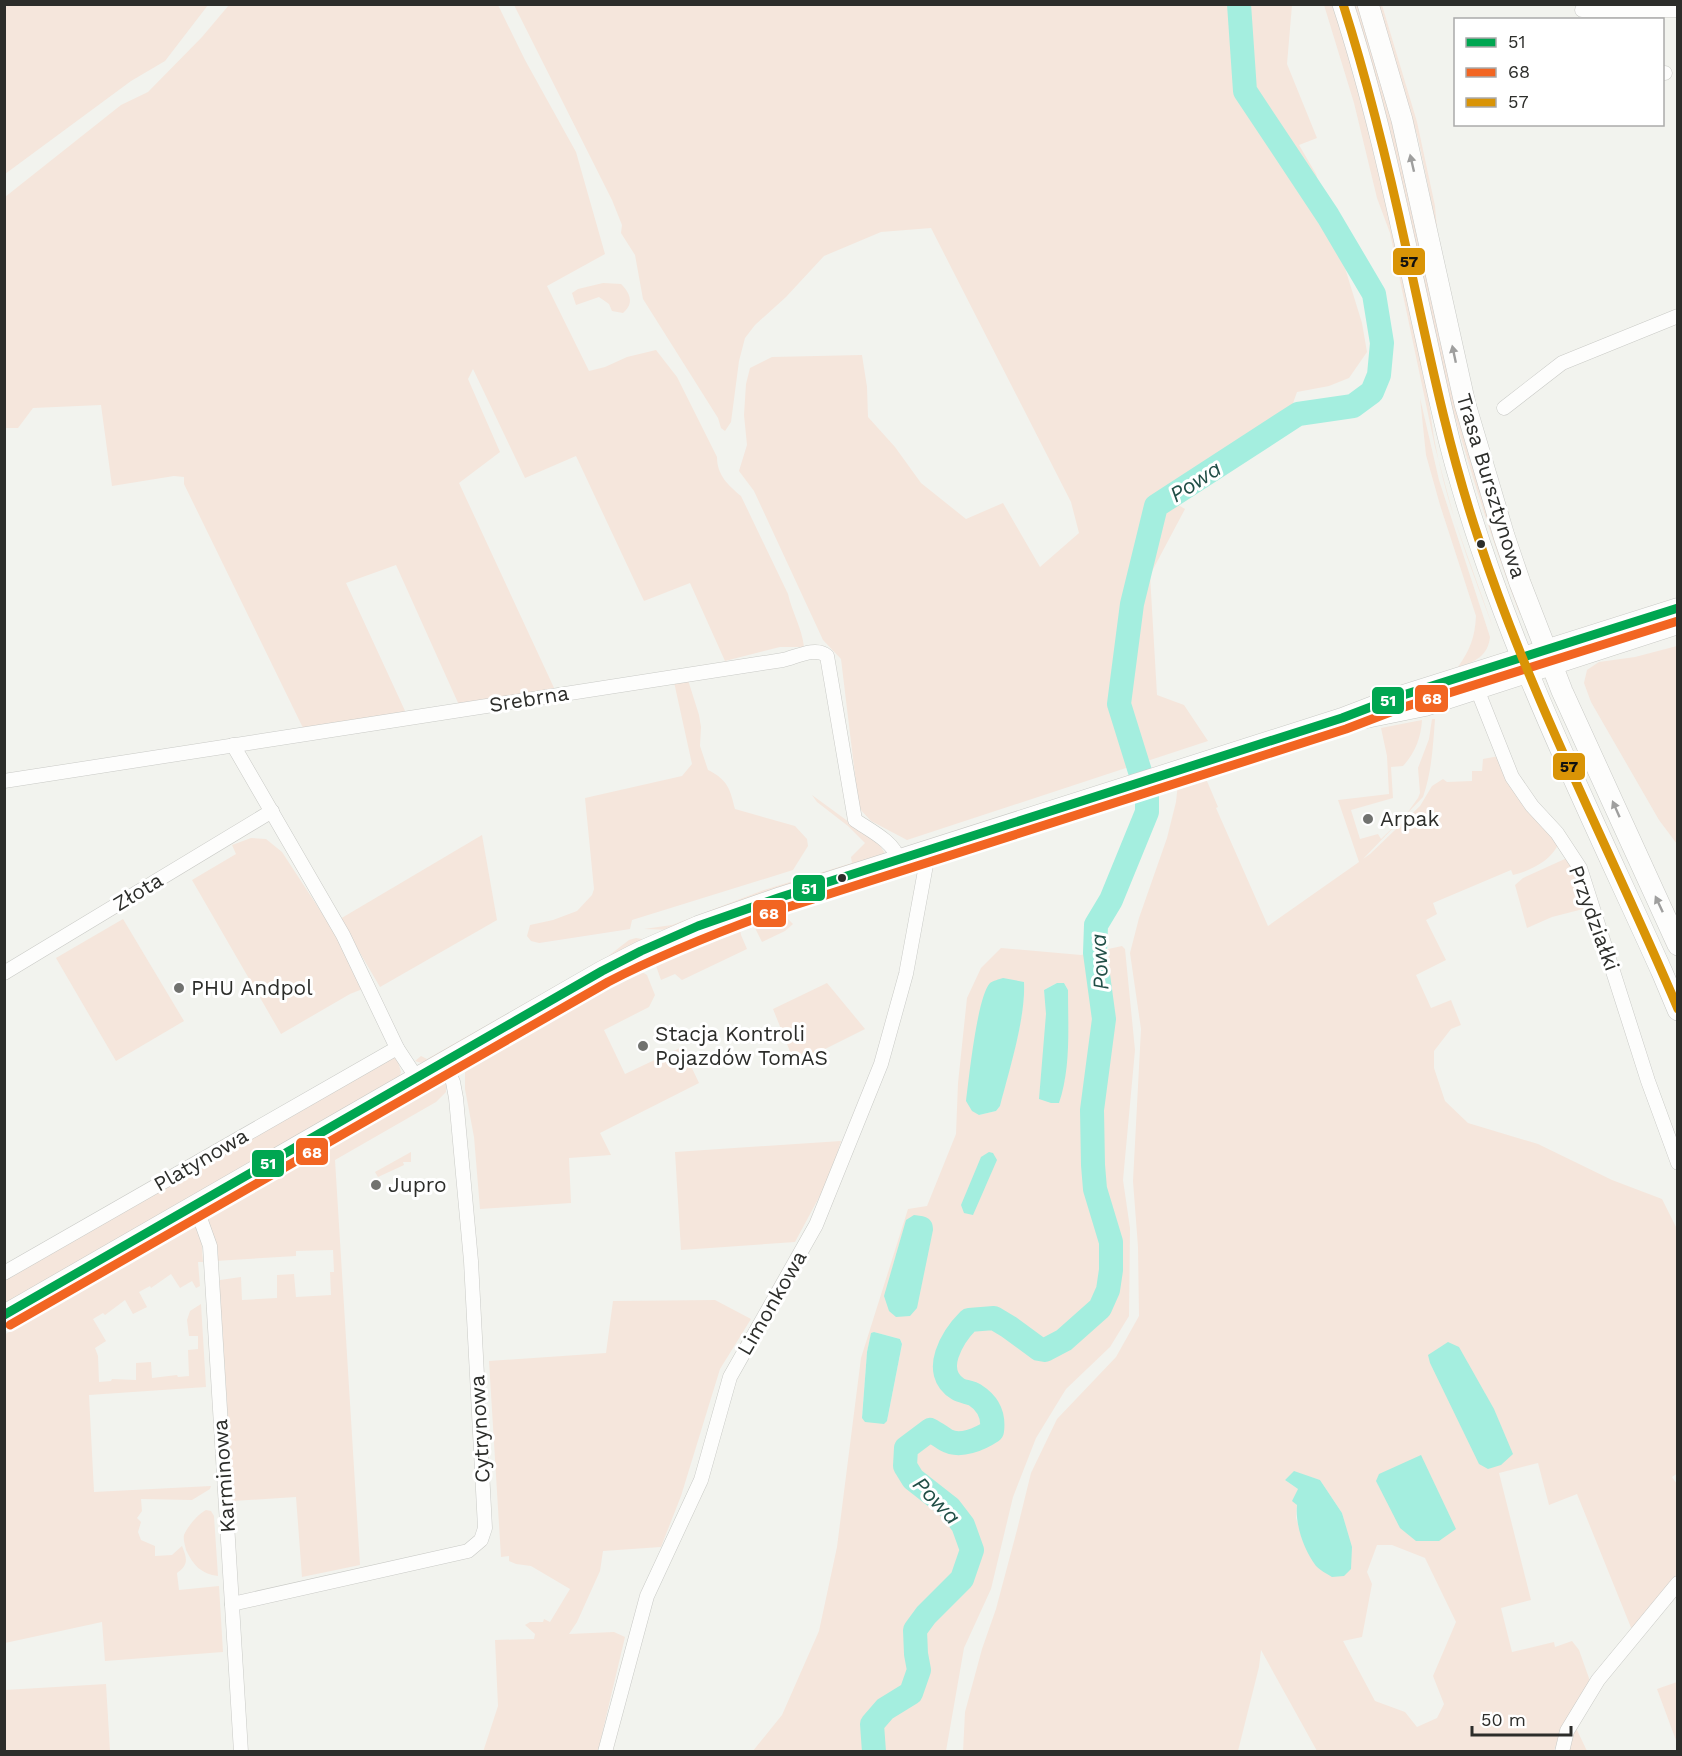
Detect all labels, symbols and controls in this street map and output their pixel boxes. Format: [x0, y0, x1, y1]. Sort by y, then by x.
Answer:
legend [1454, 18, 1664, 126]
text: 51 [1508, 31, 1526, 52]
text: 68 [1508, 61, 1530, 82]
text: 57 [1508, 91, 1529, 112]
one-way arrow [1407, 154, 1416, 173]
line badge: 57 [1392, 247, 1426, 276]
text: 57 [1400, 252, 1419, 271]
one-way arrow [1448, 345, 1458, 363]
street label: Trasa Bursztynowa [1451, 390, 1532, 582]
water label: Powa [1165, 456, 1226, 507]
unlabelled marker [1475, 538, 1487, 550]
street label: Srebrna [487, 680, 571, 717]
line badge: 68 [1414, 684, 1449, 713]
line badge: 51 [1371, 686, 1405, 715]
text: 68 [1422, 689, 1442, 708]
text: 51 [1380, 691, 1396, 710]
line badge: 57 [1552, 752, 1586, 781]
text: 57 [1560, 757, 1579, 776]
one-way arrow [1611, 800, 1621, 818]
place label: Arpak [1380, 806, 1439, 831]
marker: Arpak [1361, 812, 1375, 826]
street label: Przydziałki [1564, 862, 1625, 974]
street label: Złota [108, 867, 167, 916]
unlabelled marker [836, 872, 848, 884]
line badge: 51 [792, 874, 826, 902]
text: 51 [801, 879, 817, 898]
one-way arrow [1654, 894, 1664, 912]
line badge: 68 [752, 899, 787, 928]
text: 68 [759, 904, 779, 923]
water label: Powa [1086, 933, 1113, 991]
place label: PHU Andpol [191, 975, 313, 1000]
marker: PHU Andpol [172, 981, 186, 995]
place label: Stacja Kontroli Pojazdów TomAS [655, 1021, 828, 1070]
marker: Stacja Kontroli Pojazdów TomAS [636, 1039, 650, 1053]
street label: Platynowa [149, 1122, 252, 1197]
line badge: 68 [295, 1137, 329, 1166]
text: 68 [302, 1143, 322, 1162]
line badge: 51 [251, 1149, 285, 1178]
text: 51 [260, 1154, 276, 1173]
place label: Jupro [388, 1172, 447, 1197]
marker: Jupro [369, 1178, 383, 1192]
street label: Limonkowa [732, 1246, 812, 1360]
street label: Cytrynowa [464, 1374, 495, 1484]
street label: Karminowa [207, 1418, 240, 1534]
water label: Powa [908, 1471, 965, 1529]
scale bar [1472, 1699, 1571, 1737]
text: 50 m [1481, 1709, 1526, 1730]

